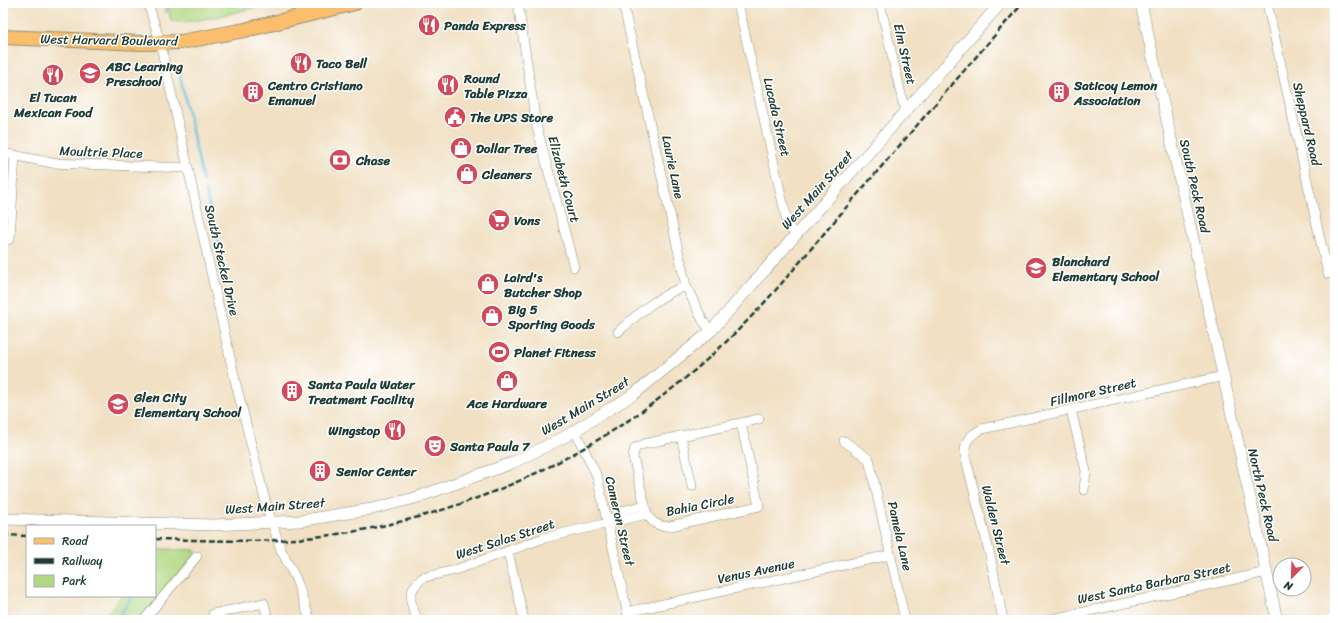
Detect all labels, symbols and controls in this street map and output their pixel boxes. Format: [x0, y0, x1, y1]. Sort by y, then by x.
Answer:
restaurant icon: Panda Express [416, 12, 442, 38]
place label: Panda Express [444, 14, 527, 37]
street label: Elm Street [887, 21, 923, 87]
street label: West Harvard Boulevard [40, 27, 179, 53]
restaurant icon: Taco Bell [288, 50, 314, 76]
place label: Taco Bell [316, 52, 368, 75]
place label: ABC Learning Preschool [105, 55, 183, 93]
school or university icon: ABC Learning Preschool [77, 60, 103, 86]
restaurant icon: El Tucan Mexican Food [40, 62, 66, 88]
place label: Round Table Pizza [463, 67, 528, 105]
restaurant icon: Round Table Pizza [435, 72, 461, 98]
place label: Centro Cristiano Emanuel [267, 74, 363, 112]
place label: Saticoy Lemon Association [1073, 74, 1158, 112]
street label: Lucada Street [757, 75, 797, 159]
building icon: Centro Cristiano Emanuel [240, 79, 266, 105]
building icon: Saticoy Lemon Association [1046, 79, 1072, 105]
street label: Sheppard Road [1286, 80, 1328, 169]
place label: El Tucan Mexican Food [13, 86, 93, 124]
public building icon: The UPS Store [442, 104, 468, 130]
place label: The UPS Store [470, 106, 553, 129]
street label: Elizabeth Court [541, 133, 587, 225]
street label: Laurie Lane [655, 133, 691, 201]
shop icon: Dollar Tree [448, 135, 474, 161]
place label: Dollar Tree [476, 137, 538, 160]
street label: South Peck Road [1173, 137, 1217, 236]
street label: Moultrie Place [59, 139, 143, 165]
street label: West Main Street [775, 145, 859, 235]
bank icon: Chase [327, 147, 353, 173]
place label: Chase [355, 149, 390, 172]
shop icon: Cleaners [454, 161, 480, 187]
place label: Cleaners [481, 163, 533, 186]
street label: South Steckel Drive [198, 202, 246, 318]
supermarket icon: Vons [486, 207, 512, 233]
place label: Vons [514, 209, 541, 232]
place label: Blanchard Elementary School [1052, 250, 1161, 288]
school or university icon: Blanchard Elementary School [1023, 255, 1049, 281]
place label: Laird's Butcher Shop [504, 266, 582, 304]
shop icon: Laird's Butcher Shop [475, 271, 501, 297]
place label: Big 5 Sporting Goods [507, 298, 596, 336]
shop icon: Big 5 Sporting Goods [479, 303, 505, 329]
sports icon: Planet Fitness [486, 339, 512, 365]
place label: Planet Fitness [514, 341, 597, 364]
shop icon: Ace Hardware [494, 368, 520, 394]
street label: West Main Street [536, 370, 634, 442]
street label: Fillmore Street [1048, 371, 1139, 413]
place label: Santa Paula Water Treatment Facility [307, 373, 416, 411]
building icon: Santa Paula Water Treatment Facility [279, 378, 305, 404]
place label: Glen City Elementary School [133, 386, 243, 424]
school or university icon: Glen City Elementary School [105, 391, 131, 417]
place label: Ace Hardware [466, 392, 548, 415]
restaurant icon: Wingstop [382, 417, 408, 443]
place label: Wingstop [328, 419, 380, 442]
theatre icon: Santa Paula 7 [422, 433, 448, 459]
place label: Santa Paula 7 [449, 435, 531, 458]
street label: North Peck Road [1241, 446, 1285, 545]
building icon: Senior Center [307, 458, 333, 484]
place label: Senior Center [335, 460, 418, 483]
street label: Cameron Street [599, 474, 642, 569]
street label: Walden Street [975, 483, 1017, 568]
street label: Bahia Circle [664, 487, 736, 523]
street label: West Main Street [224, 491, 326, 521]
street label: Pamela Lane [881, 499, 919, 573]
street label: West Salas Street [452, 512, 558, 566]
legend [26, 525, 156, 597]
text: Road [62, 530, 89, 552]
text: Railway [62, 550, 103, 572]
street label: Venus Avenue [715, 552, 797, 590]
street label: West Santa Barbara Street [1075, 555, 1233, 610]
north arrow [1272, 557, 1312, 597]
text: Park [62, 570, 87, 592]
text: N [1281, 575, 1296, 596]

